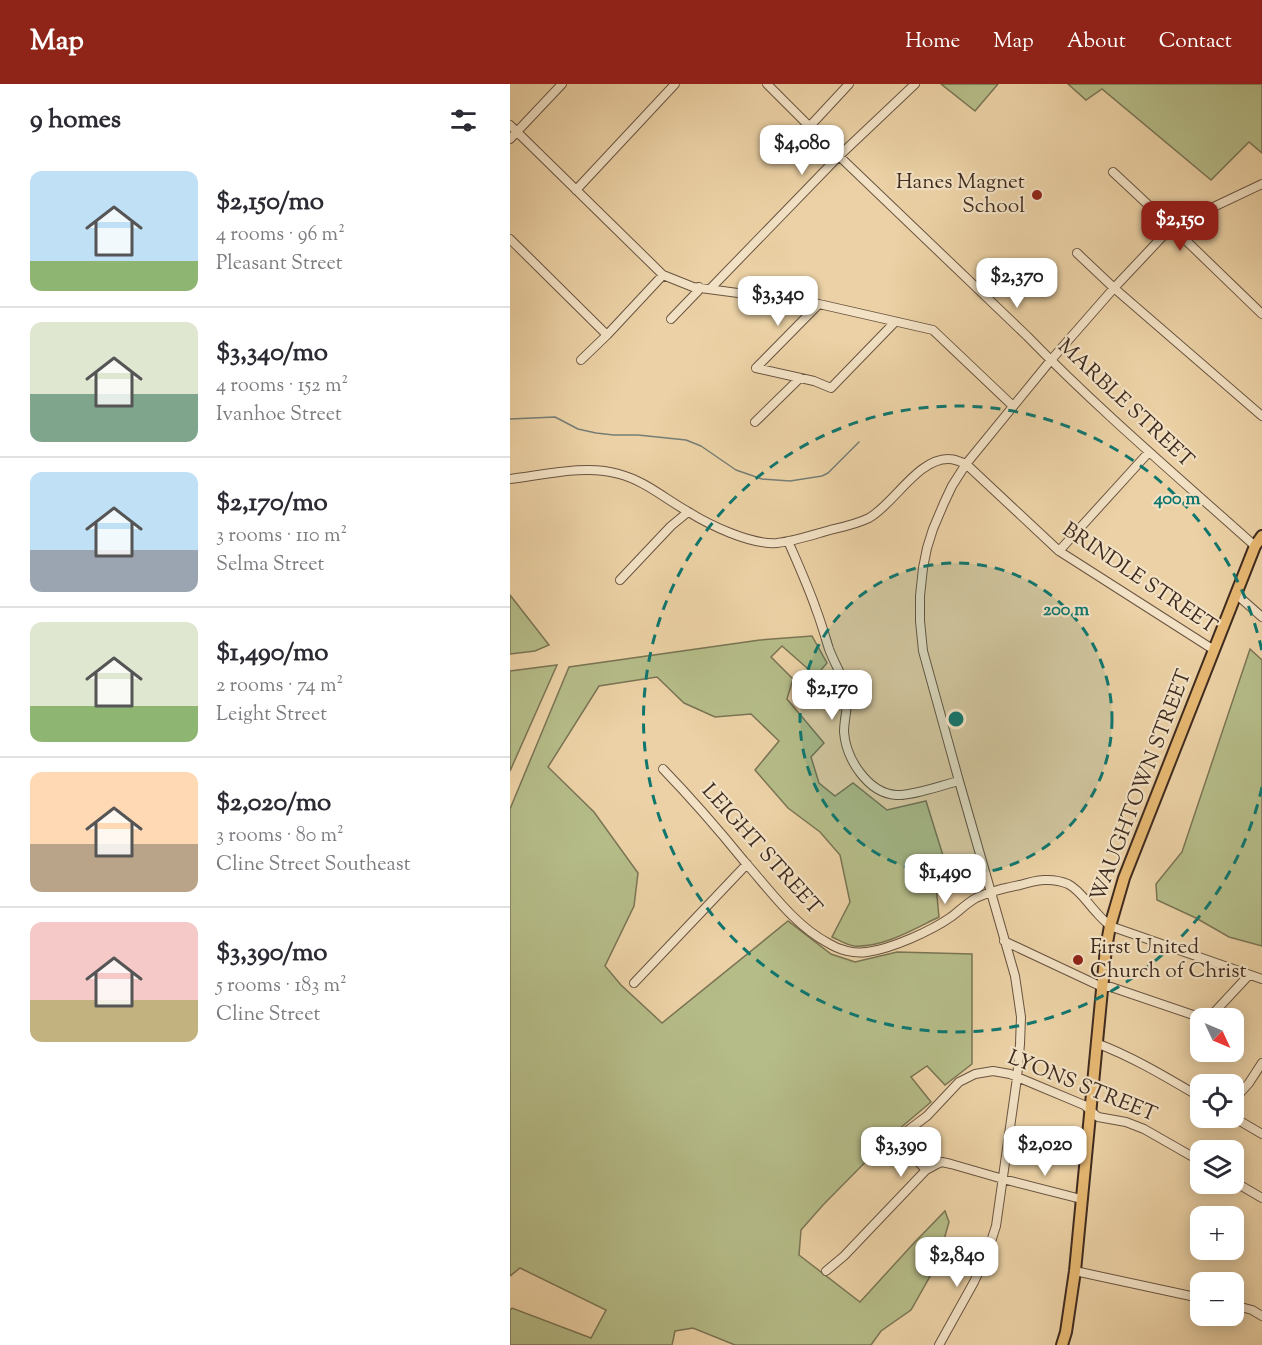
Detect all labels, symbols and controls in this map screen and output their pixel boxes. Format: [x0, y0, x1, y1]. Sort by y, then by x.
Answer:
text: Map [30, 22, 84, 62]
text: Home [905, 27, 960, 57]
text: Map [993, 27, 1034, 57]
text: About [1067, 27, 1126, 57]
text: Contact [1159, 27, 1232, 57]
text: 9 homes [30, 102, 121, 139]
icon: filters [447, 104, 480, 137]
pin: $4,080 [753, 125, 851, 176]
text: $4,080 [774, 130, 830, 159]
place label: Hanes Magnet School [896, 168, 1025, 222]
text: $2,150/mo [216, 184, 324, 221]
marker: Hanes Magnet School [1030, 188, 1044, 202]
icon: home [78, 195, 150, 267]
pin: $2,150 [1131, 201, 1229, 252]
text: $2,150 [1155, 206, 1205, 235]
text: 4 rooms · 96 m² [216, 221, 345, 250]
text: Pleasant Street [216, 250, 343, 279]
pin: $2,370 [968, 258, 1066, 309]
text: $2,370 [990, 263, 1044, 292]
pin: $3,340 [729, 276, 827, 327]
text: $3,340 [752, 281, 804, 310]
street label: MARBLE STREET [1050, 333, 1200, 475]
text: $3,340/mo [216, 335, 328, 372]
icon: home [78, 346, 150, 418]
text: 4 rooms · 152 m² [216, 372, 348, 401]
text: Ivanhoe Street [216, 401, 342, 430]
text: $2,170/mo [216, 485, 328, 522]
text: 400 m [1153, 487, 1200, 513]
icon: home [78, 496, 150, 568]
street label: BRINDLE STREET [1056, 516, 1223, 642]
text: 3 rooms · 110 m² [216, 522, 347, 551]
text: Selma Street [216, 551, 324, 580]
text: 200 m [1043, 598, 1089, 624]
text: $1,490/mo [216, 635, 328, 672]
icon: home [78, 646, 150, 718]
street label: WAUGHTOWN STREET [1084, 665, 1200, 906]
pin: $2,170 [783, 670, 881, 721]
text: 2 rooms · 74 m² [216, 672, 343, 701]
text: $2,170 [806, 675, 858, 704]
text: Leight Street [216, 701, 327, 730]
centre of rings [946, 709, 966, 729]
street label: LEIGHT STREET [694, 778, 828, 923]
text: $2,020/mo [216, 785, 331, 822]
icon: home [78, 796, 150, 868]
text: 3 rooms · 80 m² [216, 822, 344, 851]
text: Cline Street Southeast [216, 851, 411, 880]
pin: $1,490 [896, 854, 994, 905]
text: $1,490 [919, 859, 971, 888]
place label: First United Church of Christ [1090, 933, 1247, 987]
text: $3,390/mo [216, 935, 328, 972]
icon: home [78, 946, 150, 1018]
marker: First United Church of Christ [1071, 953, 1085, 967]
text: 5 rooms · 183 m² [216, 972, 347, 1001]
text: Cline Street [216, 1001, 320, 1030]
north arrow [1190, 1008, 1244, 1062]
map controls [1190, 1008, 1244, 1326]
street label: LYONS STREET [1003, 1043, 1161, 1131]
button: locate [1190, 1074, 1244, 1128]
pin: $2,020 [996, 1126, 1094, 1177]
pin: $3,390 [852, 1127, 950, 1178]
text: $2,020 [1018, 1131, 1072, 1160]
text: $3,390 [875, 1132, 927, 1161]
button: layers [1190, 1140, 1244, 1194]
button: + [1190, 1206, 1244, 1260]
pin: $2,840 [908, 1237, 1006, 1288]
text: $2,840 [929, 1242, 985, 1271]
button: − [1190, 1272, 1244, 1326]

